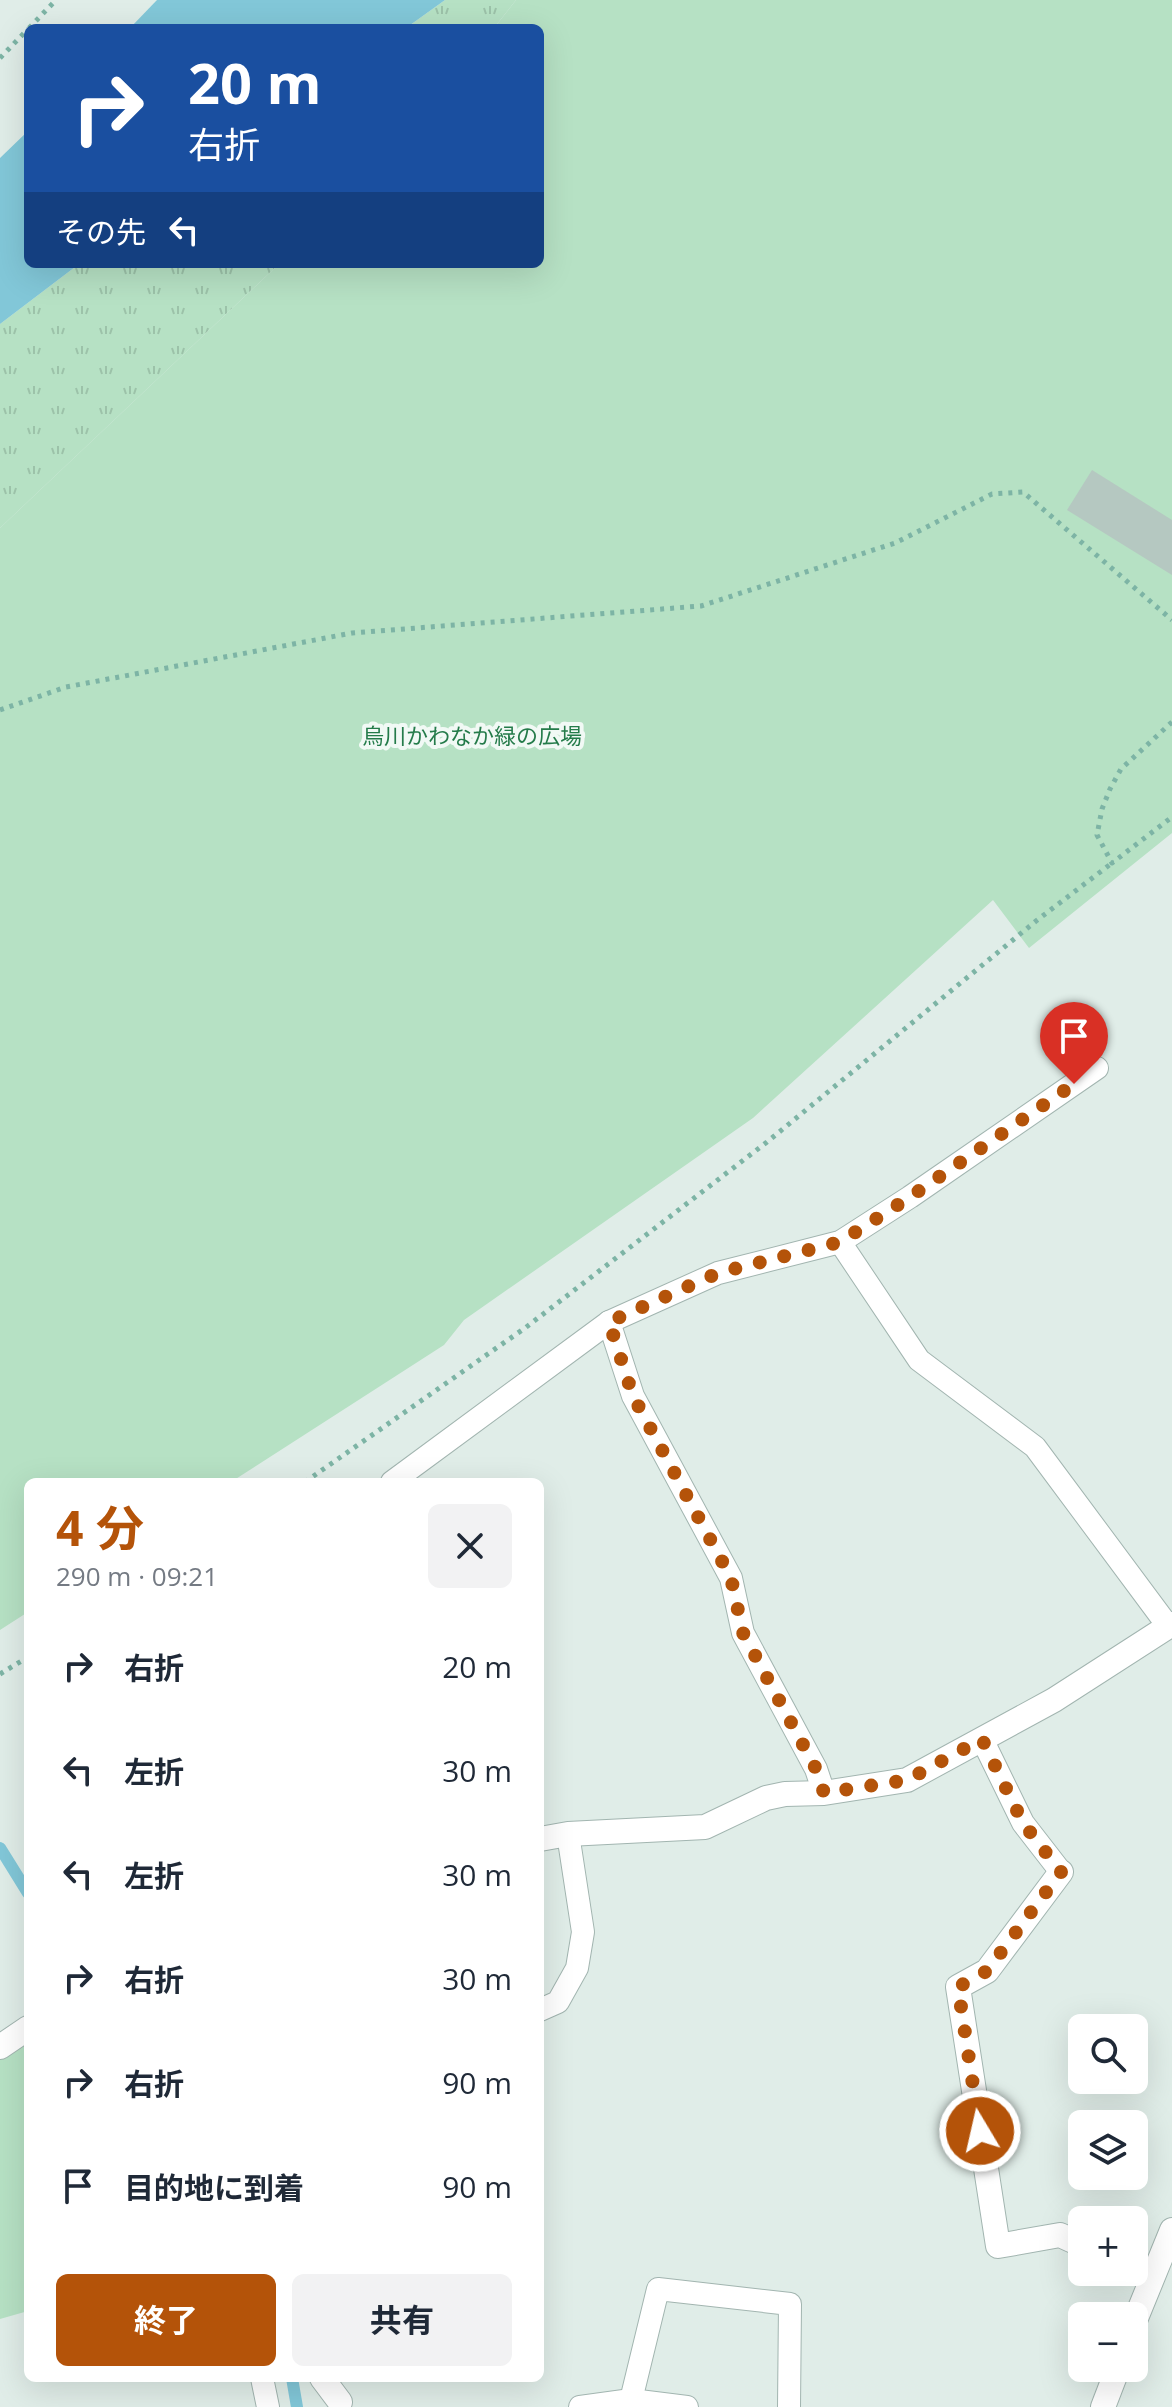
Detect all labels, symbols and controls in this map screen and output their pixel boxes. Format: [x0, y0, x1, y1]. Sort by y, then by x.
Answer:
text: 20 m [188, 44, 322, 120]
icon: right [56, 56, 160, 160]
text: 右折 [188, 120, 260, 169]
icon: left [162, 208, 206, 252]
text: その先 [56, 211, 146, 252]
park label: 烏川かわなか緑の広場 [362, 720, 582, 750]
pin [1040, 1002, 1108, 1084]
icon: arrive [1052, 1014, 1096, 1058]
text: 4 分 [56, 1495, 144, 1560]
button: close [428, 1504, 512, 1588]
text: 290 m · 09:21 [56, 1558, 218, 1594]
icon: right [56, 1644, 100, 1688]
text: 20 m [442, 1646, 512, 1687]
text: 右折 [124, 1647, 184, 1688]
icon: left [56, 1748, 100, 1792]
text: 30 m [442, 1750, 512, 1791]
text: 左折 [124, 1751, 184, 1792]
icon: left [56, 1852, 100, 1896]
text: 30 m [442, 1854, 512, 1895]
text: 左折 [124, 1855, 184, 1896]
icon: right [56, 1956, 100, 2000]
text: 30 m [442, 1958, 512, 1999]
text: 右折 [124, 1959, 184, 2000]
map controls [1068, 2014, 1148, 2382]
button: search [1068, 2014, 1148, 2094]
icon: right [56, 2060, 100, 2104]
text: 90 m [442, 2062, 512, 2103]
text: 右折 [124, 2063, 184, 2104]
position arrow [938, 2089, 1022, 2173]
button: layers [1068, 2110, 1148, 2190]
icon: arrive [56, 2164, 100, 2208]
text: 90 m [442, 2166, 512, 2207]
text: 目的地に到着 [124, 2167, 304, 2208]
button: + [1068, 2206, 1148, 2286]
button: 終了 [56, 2274, 276, 2366]
button: 共有 [292, 2274, 512, 2366]
button: − [1068, 2302, 1148, 2382]

